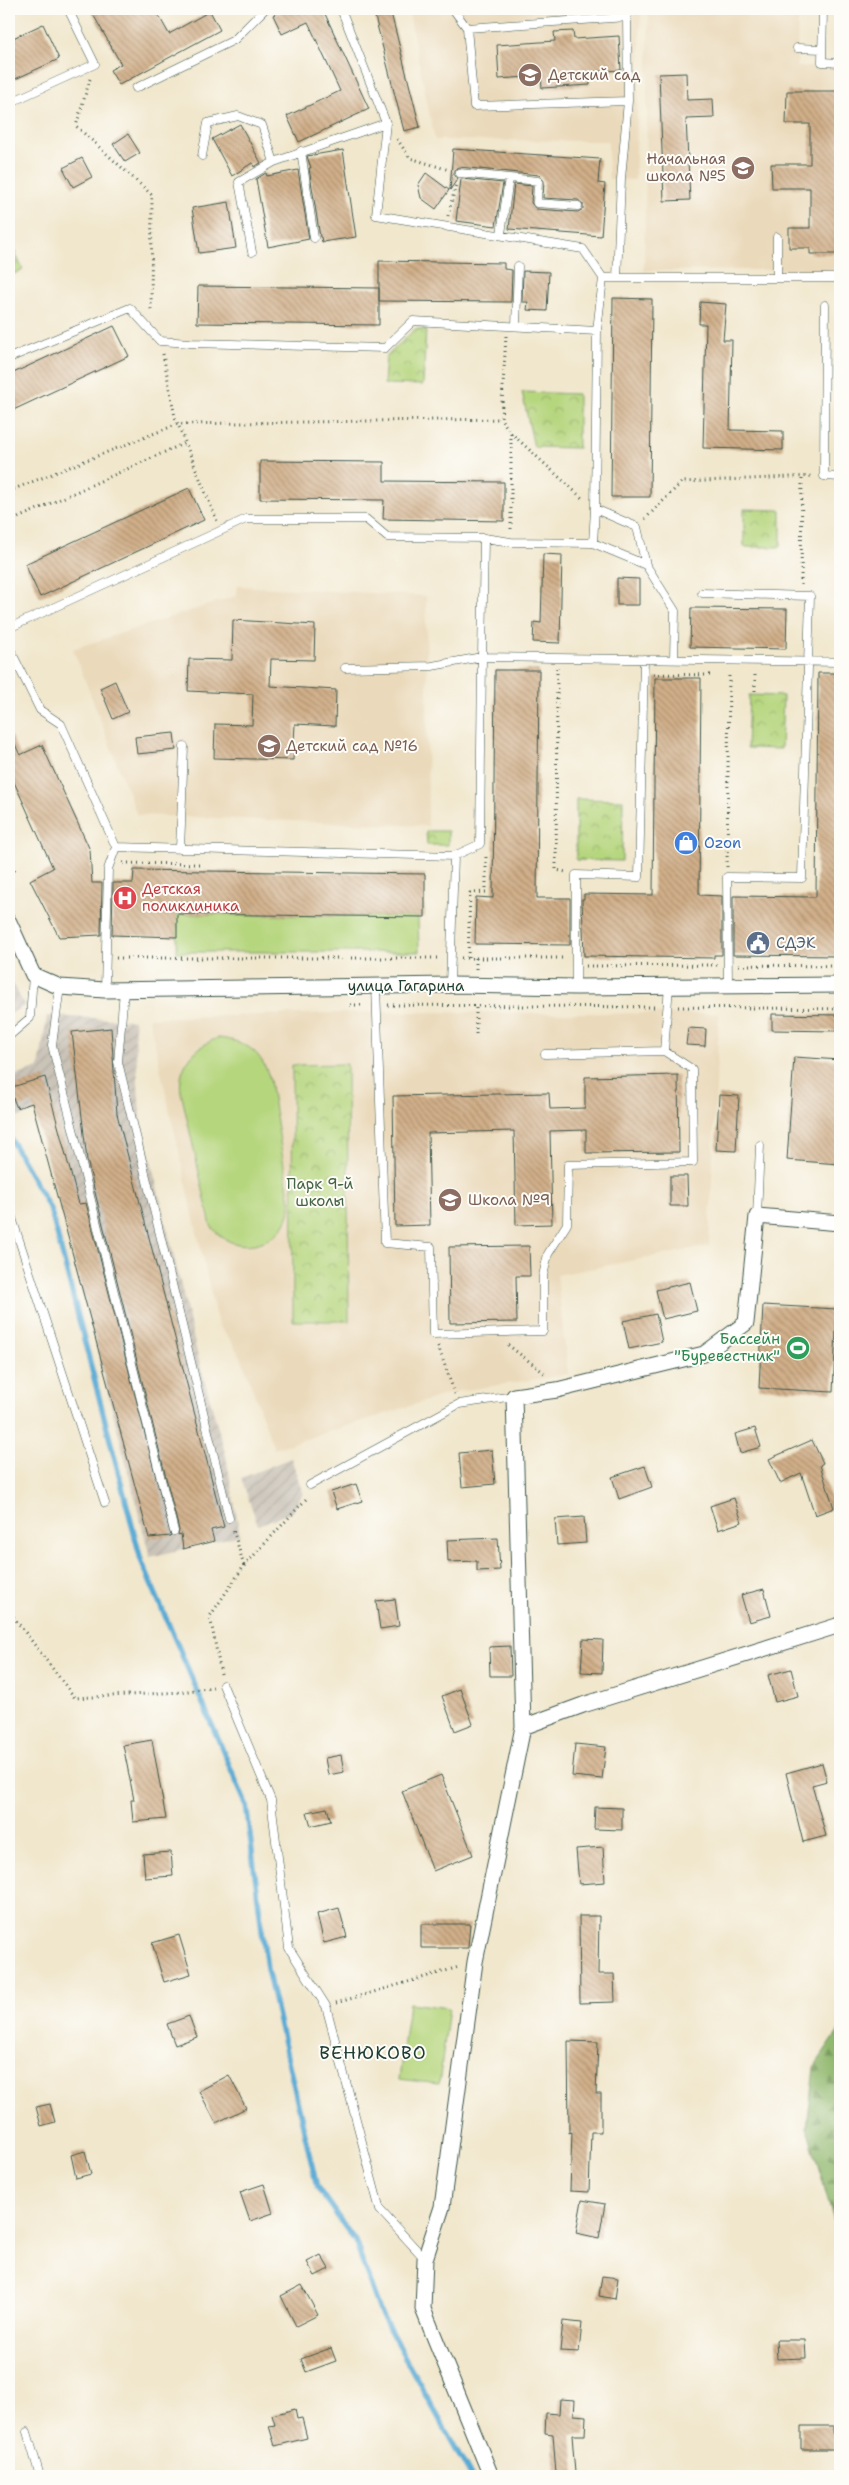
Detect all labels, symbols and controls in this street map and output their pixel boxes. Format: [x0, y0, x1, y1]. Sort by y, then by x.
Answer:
school or university icon: Детский сад [517, 62, 543, 88]
place label: Детский сад [548, 65, 641, 85]
place label: Начальная школа №5 [646, 149, 726, 186]
school or university icon: Начальная школа №5 [730, 155, 756, 181]
school or university icon: Детский сад №16 [256, 733, 282, 759]
place label: Детский сад №16 [286, 736, 418, 756]
shop icon: Ozon [673, 830, 699, 856]
place label: Ozon [704, 833, 741, 853]
place label: Детская поликлиника [142, 879, 240, 916]
hospital icon: Детская поликлиника [112, 885, 138, 911]
public building icon: СДЭК [745, 930, 771, 956]
place label: СДЭК [776, 933, 816, 953]
street label: улица Гагарина [348, 976, 465, 996]
park label: Парк 9-й школы [287, 1174, 354, 1211]
school or university icon: Школа №9 [437, 1187, 463, 1213]
place label: Школа №9 [468, 1190, 550, 1210]
place label: Бассейн "Буревестник" [674, 1329, 780, 1366]
sports icon: Бассейн "Буревестник" [785, 1335, 811, 1361]
district label: ВЕНЮКОВО [319, 2041, 427, 2065]

